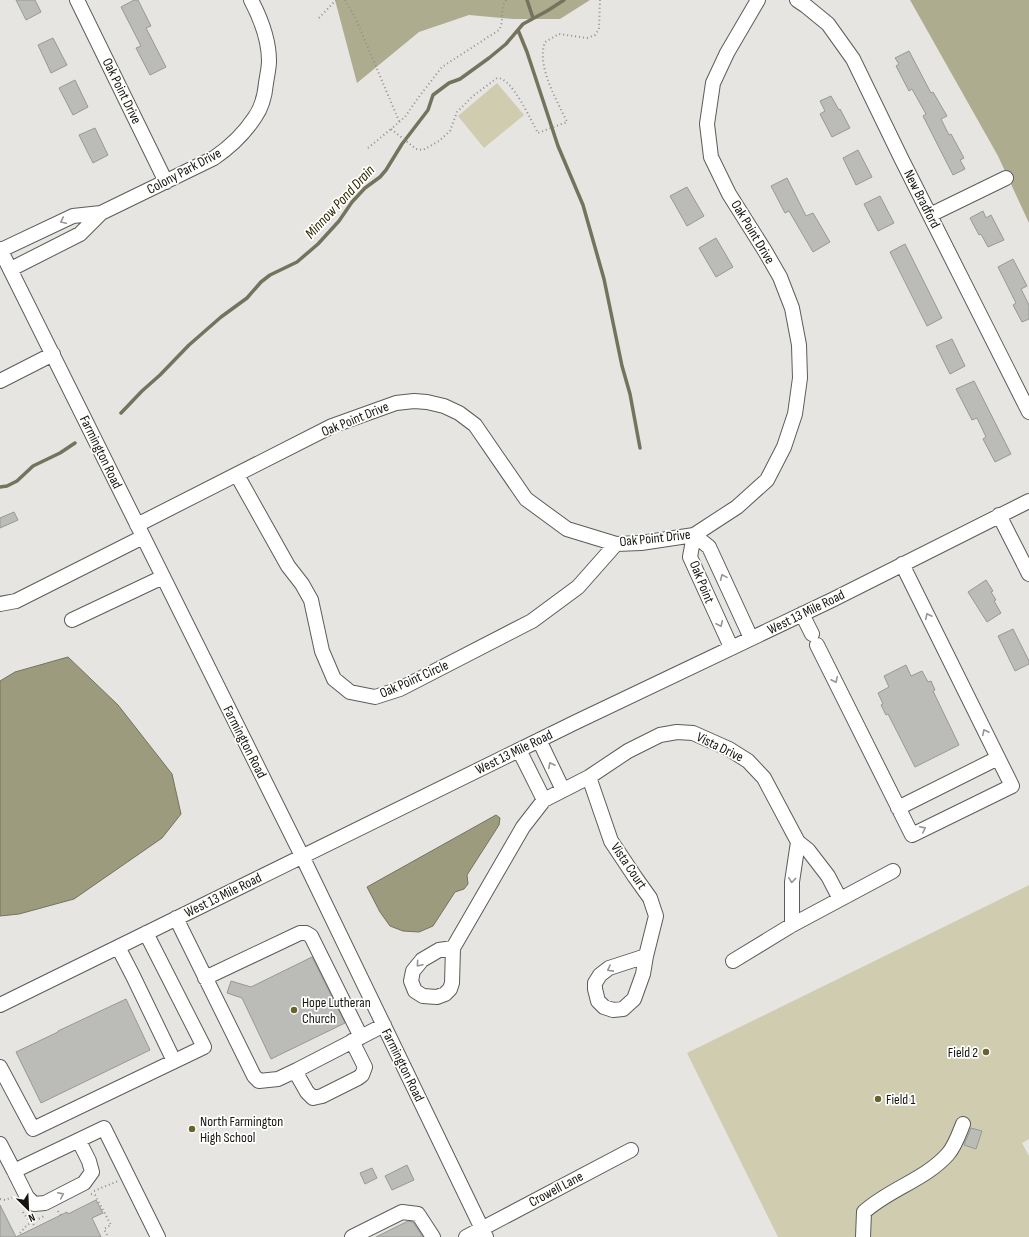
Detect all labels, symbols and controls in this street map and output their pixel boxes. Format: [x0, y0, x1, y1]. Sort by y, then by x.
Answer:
street label: Oak Point Drive [99, 55, 145, 127]
street label: Colony Park Drive [144, 144, 224, 198]
water label: Minnow Pond Drain [301, 161, 379, 243]
street label: New Bradford [900, 167, 944, 231]
street label: Oak Point Drive [727, 197, 779, 267]
one-way arrow [60, 216, 68, 224]
street label: Oak Point Drive [319, 398, 391, 440]
street label: Farmington Road [76, 413, 126, 491]
street label: Oak Point Drive [619, 526, 691, 550]
street label: Oak Point [686, 558, 718, 606]
one-way arrow [720, 574, 728, 582]
street label: West 13 Mile Road [765, 586, 847, 638]
one-way arrow [925, 613, 932, 620]
one-way arrow [715, 619, 723, 627]
street label: Oak Point Circle [377, 656, 451, 702]
one-way arrow [830, 675, 838, 683]
street label: Farmington Road [219, 703, 271, 781]
street label: West 13 Mile Road [473, 726, 555, 778]
street label: Vista Drive [694, 728, 746, 766]
one-way arrow [982, 729, 990, 737]
one-way arrow [548, 762, 556, 769]
one-way arrow [919, 826, 927, 834]
street label: Vista Court [607, 839, 651, 893]
street label: West 13 Mile Road [182, 869, 264, 921]
one-way arrow [788, 877, 797, 883]
one-way arrow [416, 959, 423, 967]
one-way arrow [607, 964, 614, 972]
place label: Hope Lutheran Church [302, 994, 371, 1027]
marker: Hope Lutheran Church [289, 1005, 299, 1015]
street label: Farmington Road [378, 1026, 428, 1104]
place label: Field 2 [948, 1044, 978, 1061]
marker: Field 2 [981, 1047, 991, 1057]
place label: Field 1 [886, 1091, 915, 1108]
marker: Field 1 [873, 1094, 883, 1104]
place label: North Farmington High School [200, 1113, 283, 1146]
marker: North Farmington High School [187, 1124, 197, 1134]
street label: Crowell Lane [526, 1168, 586, 1210]
north arrow [8, 1189, 48, 1229]
one-way arrow [57, 1192, 64, 1200]
text: N [26, 1211, 37, 1225]

